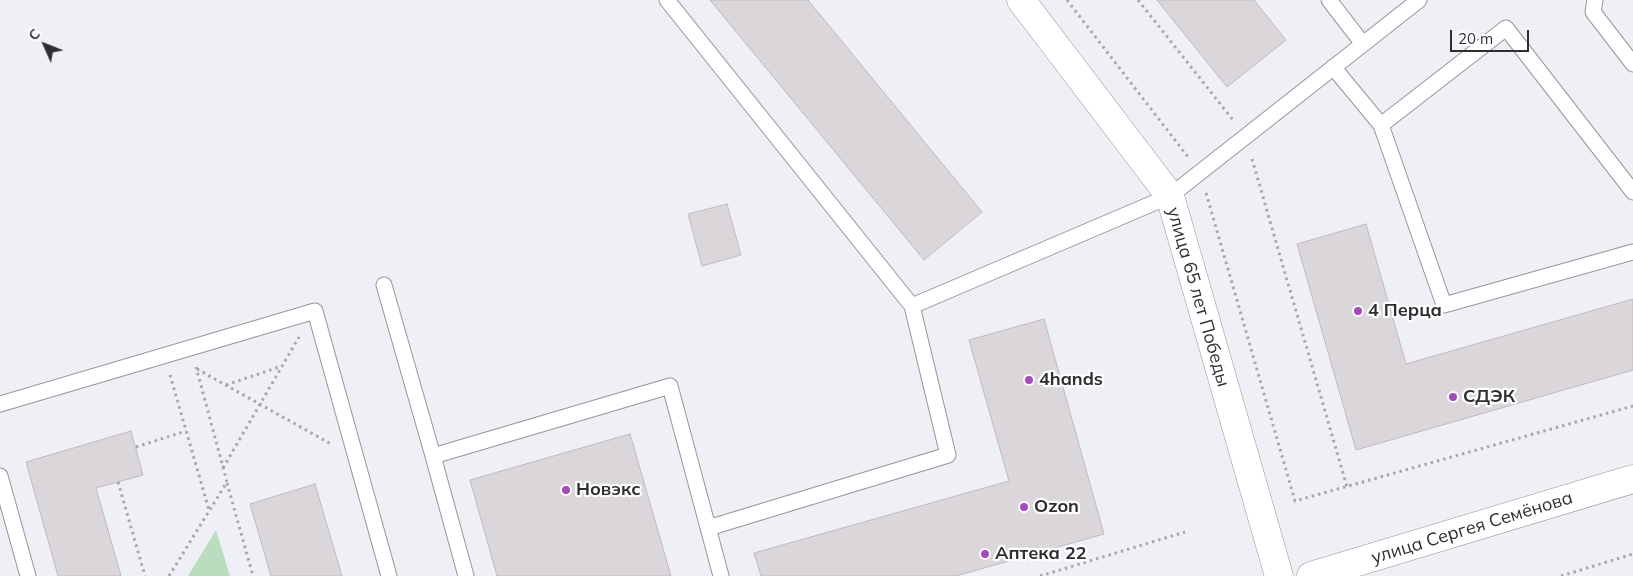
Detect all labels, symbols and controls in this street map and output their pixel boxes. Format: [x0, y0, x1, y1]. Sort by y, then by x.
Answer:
north arrow [20, 20, 70, 70]
scale bar [1453, 20, 1532, 52]
text: С [24, 25, 44, 44]
text: 20 m [1458, 29, 1493, 48]
street label: улица 65 лет Победы [1162, 205, 1234, 389]
place label: 4 Перца [1368, 300, 1442, 322]
marker: 4 Перца [1352, 305, 1364, 317]
place label: 4hands [1039, 369, 1103, 391]
marker: 4hands [1023, 374, 1035, 386]
place label: СДЭК [1463, 386, 1515, 408]
marker: СДЭК [1447, 391, 1459, 403]
place label: Новэкс [576, 479, 641, 501]
marker: Новэкс [560, 484, 572, 496]
street label: улица Сергея Семёнова [1369, 487, 1575, 569]
place label: Ozon [1034, 496, 1079, 518]
marker: Ozon [1018, 501, 1030, 513]
place label: Аптека 22 [995, 543, 1087, 565]
marker: Аптека 22 [979, 548, 991, 560]

